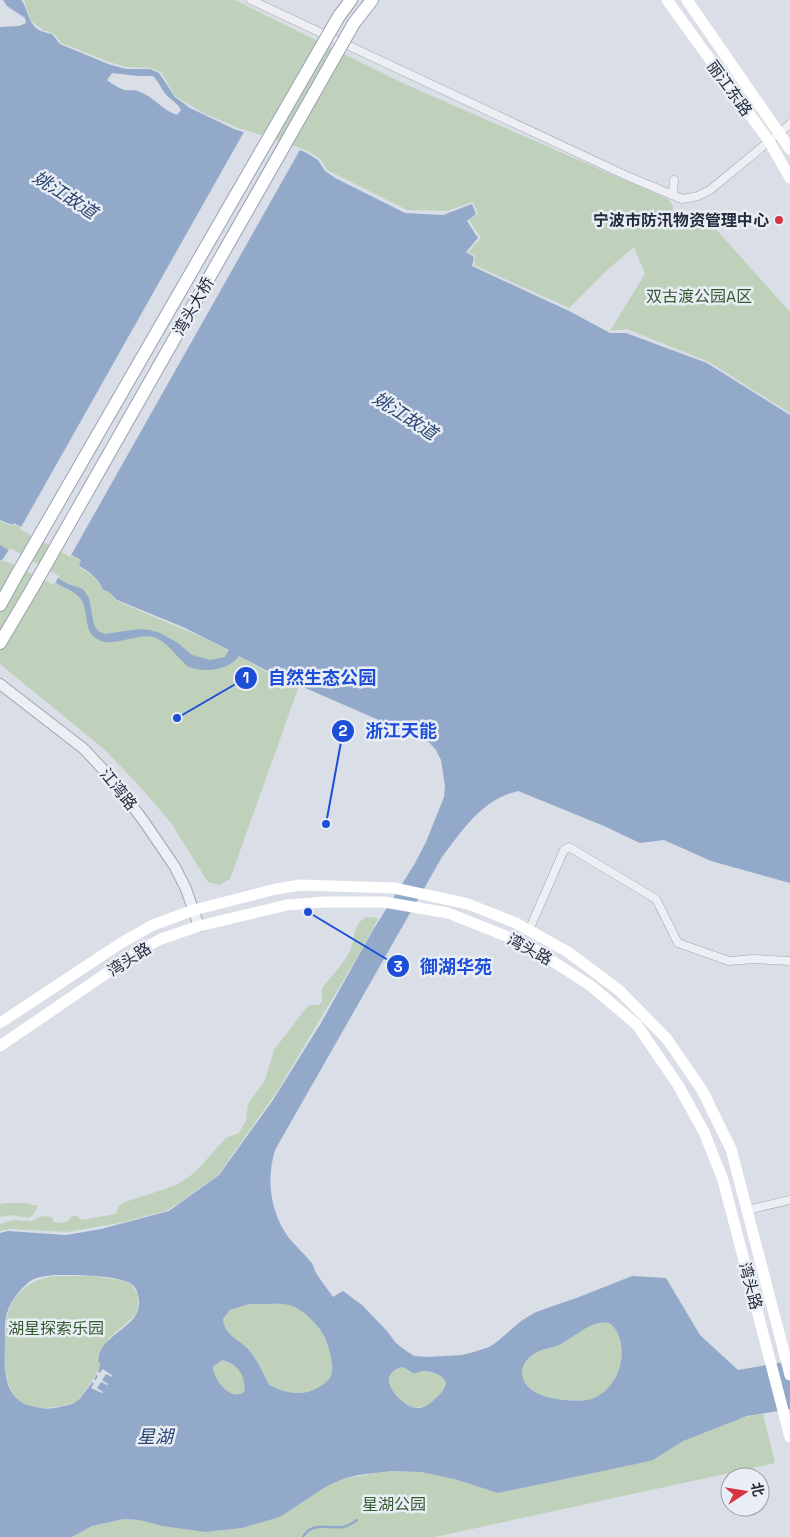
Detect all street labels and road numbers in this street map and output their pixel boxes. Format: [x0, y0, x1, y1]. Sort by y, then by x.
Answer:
street label: 丽江东路 [702, 56, 757, 120]
street label: 湾头大桥 [168, 273, 219, 339]
street label: 江湾路 [95, 764, 142, 815]
street label: 湾头路 [504, 929, 556, 970]
street label: 湾头路 [103, 938, 155, 981]
street label: 湾头路 [734, 1260, 767, 1312]

